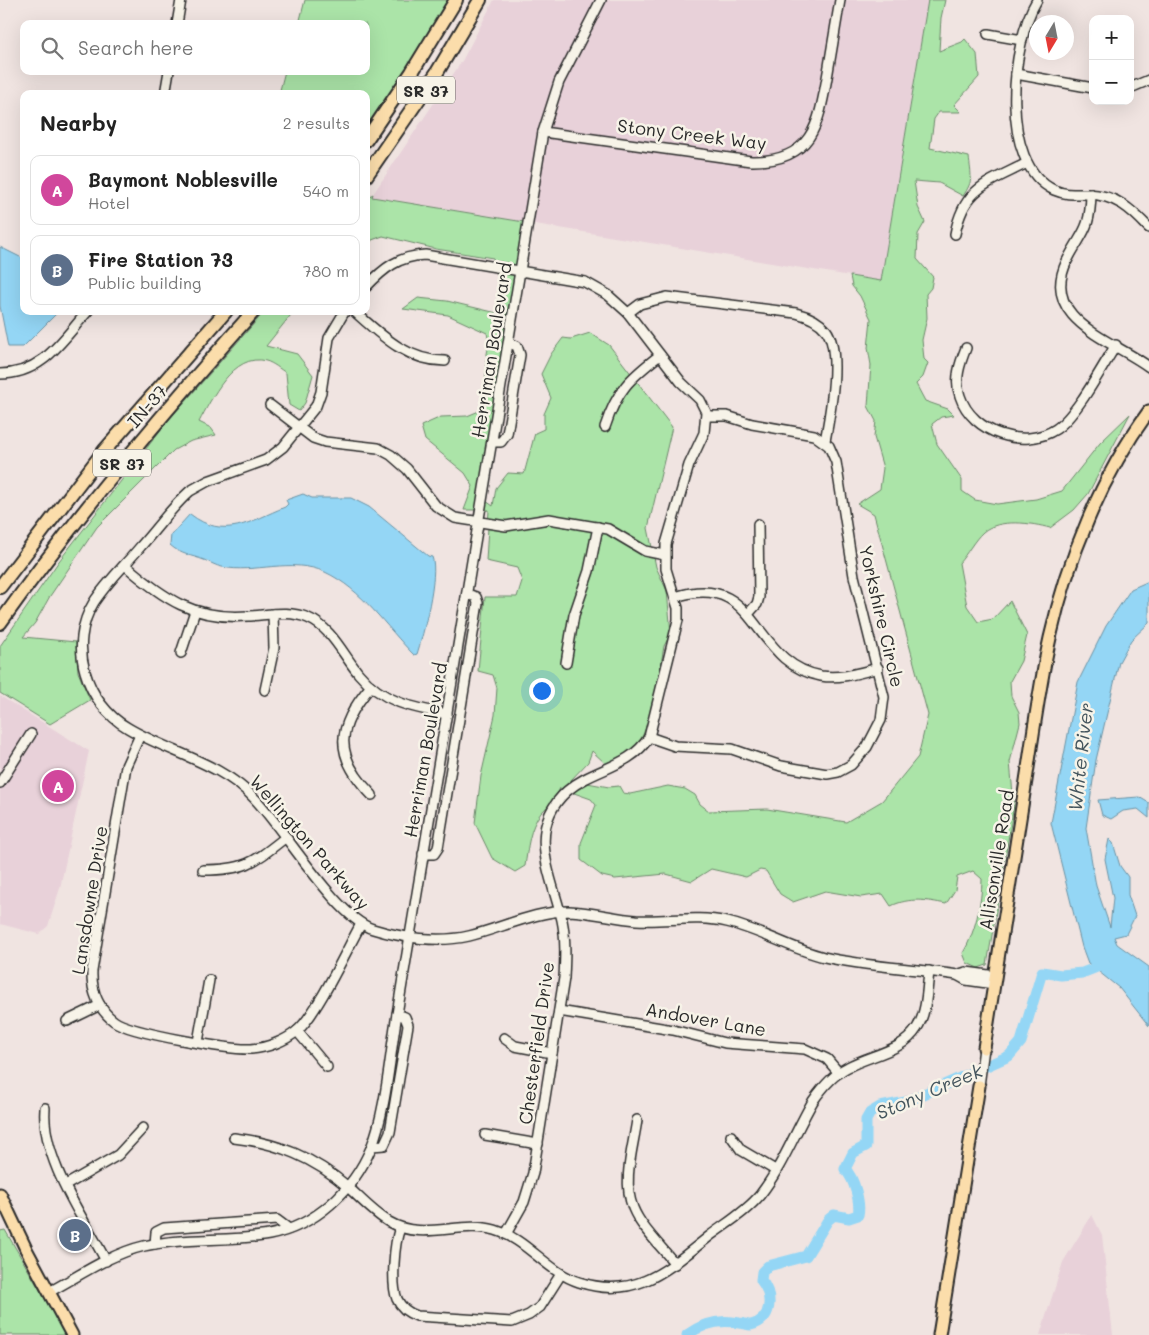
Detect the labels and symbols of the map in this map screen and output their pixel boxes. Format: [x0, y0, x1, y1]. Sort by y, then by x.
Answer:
north arrow [1029, 15, 1074, 60]
road number: SR 37 [397, 76, 455, 104]
street label: Stony Creek Way [616, 113, 768, 155]
street label: Herriman Boulevard [465, 261, 517, 439]
street label: IN-37 [122, 380, 172, 432]
road number: SR 37 [93, 449, 151, 476]
street label: Yorkshire Circle [854, 543, 910, 689]
street label: Herriman Boulevard [398, 661, 452, 839]
your location [529, 678, 555, 704]
water label: White River [1062, 702, 1098, 812]
pin: A [42, 767, 74, 805]
street label: Wellington Parkway [245, 769, 375, 915]
street label: Allisonville Road [973, 788, 1019, 932]
street label: Lansdowne Drive [65, 824, 113, 976]
street label: Chesterfield Drive [513, 960, 559, 1126]
street label: Andover Lane [644, 997, 768, 1041]
water label: Stony Creek [872, 1057, 987, 1125]
pin: B [59, 1216, 91, 1254]

